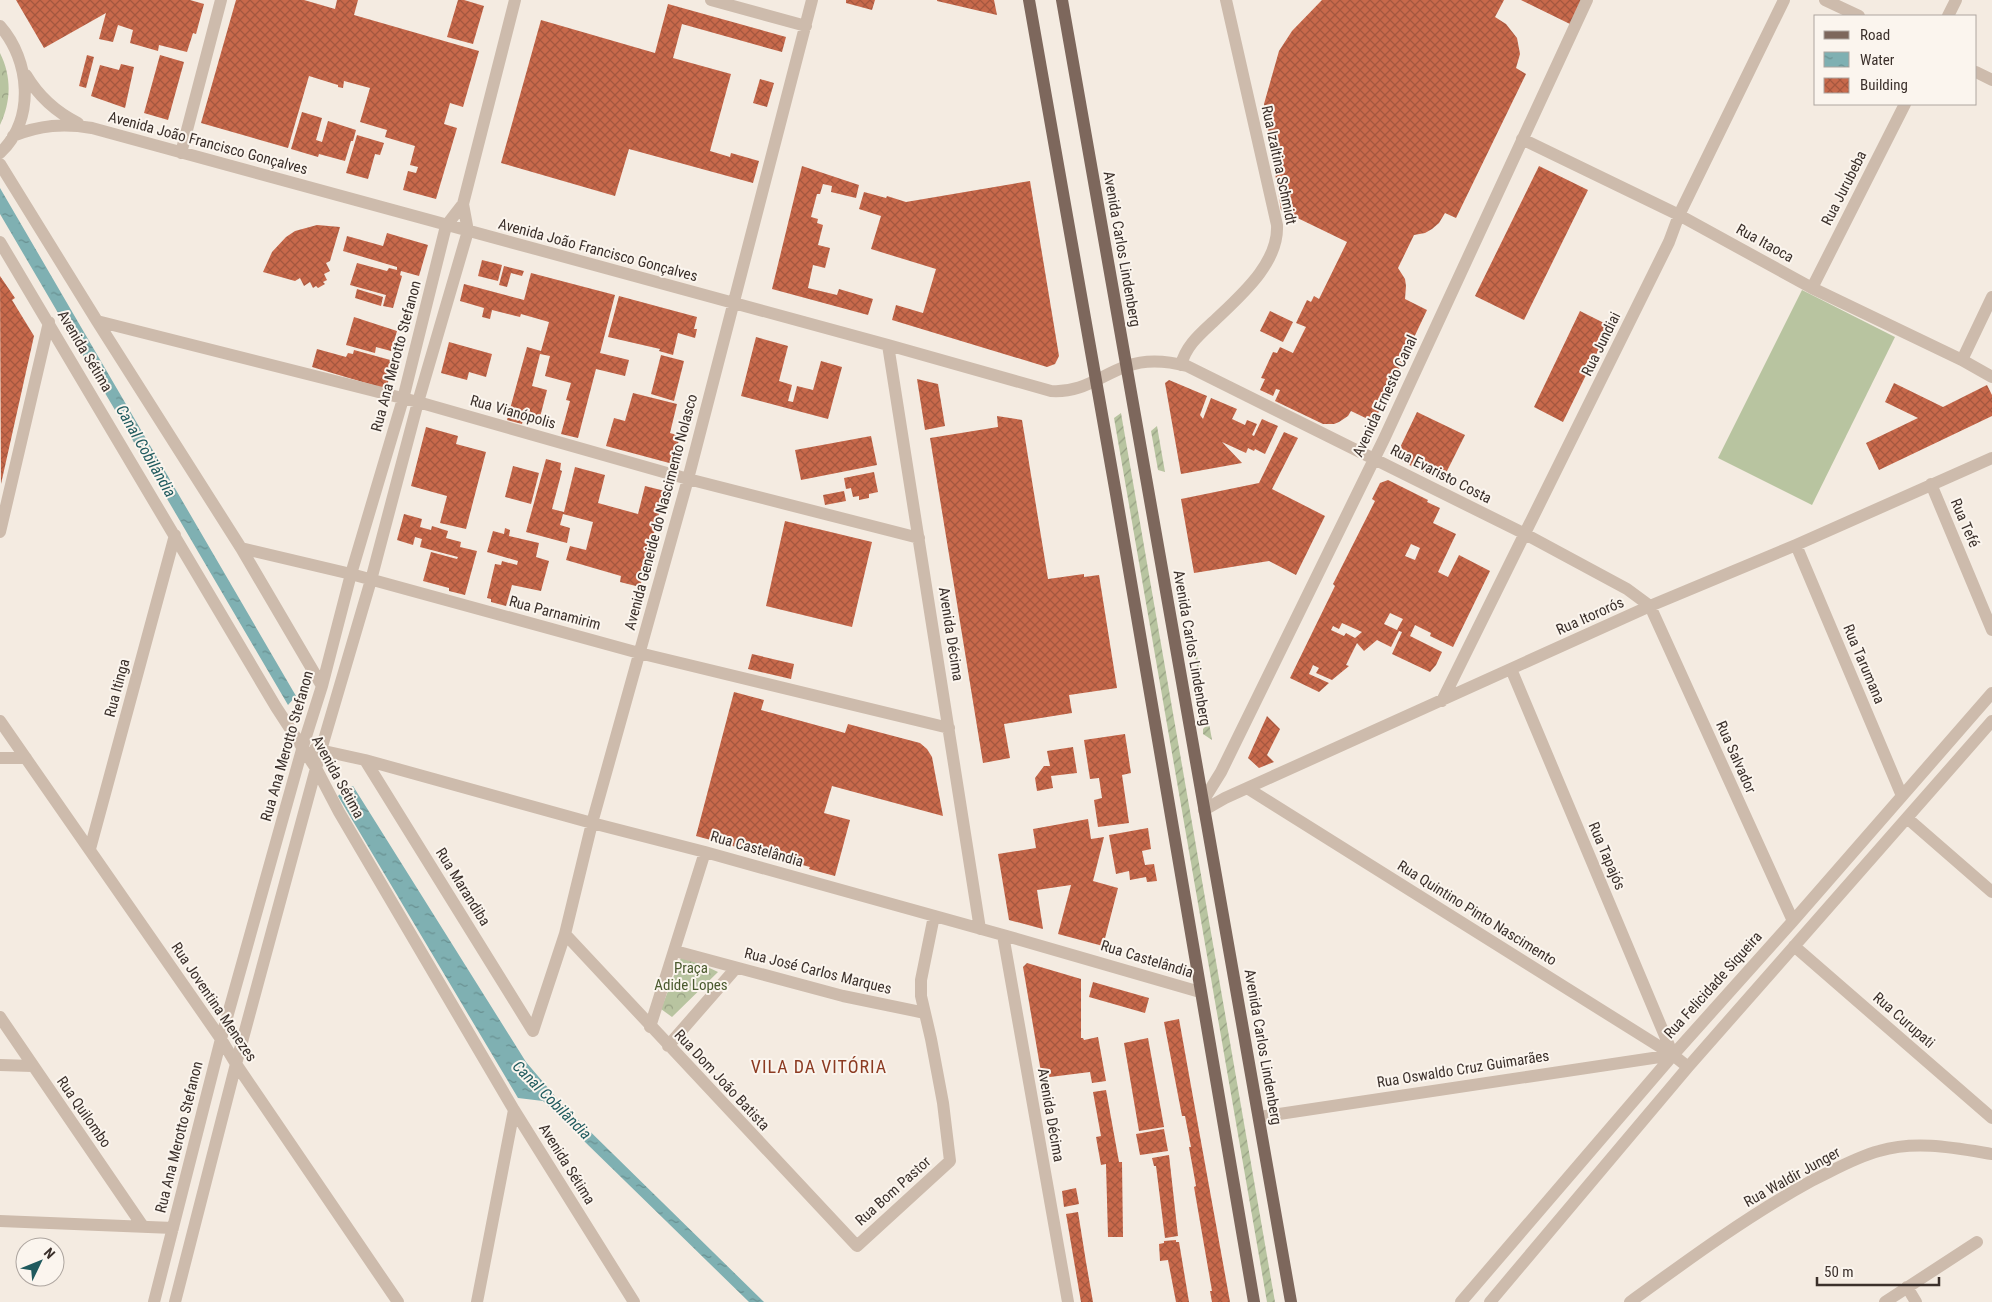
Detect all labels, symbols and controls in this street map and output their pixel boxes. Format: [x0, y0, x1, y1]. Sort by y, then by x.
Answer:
legend [1814, 15, 1977, 105]
text: Road [1860, 26, 1890, 44]
text: Water [1860, 51, 1895, 69]
text: Building [1860, 76, 1908, 94]
street label: Rua Izaltina Schmidt [1258, 104, 1300, 226]
street label: Avenida João Francisco Gonçalves [106, 108, 310, 178]
street label: Rua Jurubeba [1818, 148, 1870, 228]
street label: Avenida Carlos Lindenberg [1099, 170, 1145, 328]
street label: Avenida João Francisco Gonçalves [496, 215, 700, 285]
street label: Rua Itaoca [1733, 220, 1797, 266]
street label: Rua Ana Merotto Stefanon [367, 279, 425, 433]
street label: Avenida Sétima [54, 307, 116, 395]
street label: Rua Jundiai [1578, 309, 1624, 379]
street label: Avenida Ernesto Canal [1349, 332, 1421, 460]
street label: Rua Vianópolis [468, 391, 558, 433]
street label: Avenida Geneide do Nascimento Nolasco [621, 392, 701, 632]
water label: Canal Cobilândia [112, 401, 180, 501]
street label: Rua Evaristo Costa [1387, 441, 1495, 507]
street label: Rua Tefé [1947, 496, 1983, 550]
street label: Avenida Carlos Lindenberg [1169, 569, 1215, 727]
street label: Avenida Décima [935, 586, 967, 682]
street label: Rua Parnamirim [507, 592, 603, 634]
street label: Rua Itororós [1553, 593, 1627, 639]
street label: Rua Tarumana [1839, 622, 1889, 706]
street label: Rua Itinga [101, 657, 133, 719]
street label: Rua Ana Merotto Stefanon [257, 669, 317, 823]
street label: Rua Salvador [1712, 718, 1760, 796]
street label: Avenida Sétima [308, 733, 368, 821]
street label: Rua Tapajós [1585, 819, 1629, 893]
street label: Rua Castelândia [708, 827, 806, 871]
street label: Rua Marandiba [432, 845, 494, 929]
street label: Rua Quintino Pinto Nascimento [1394, 857, 1560, 969]
street label: Rua Felicidade Siqueira [1660, 928, 1766, 1042]
street label: Rua Castelândia [1099, 936, 1195, 982]
street label: Rua Joventina Menezes [167, 939, 261, 1065]
street label: Rua José Carlos Marques [743, 944, 894, 998]
park label: Praça Adide Lopes [654, 959, 728, 994]
street label: Avenida Carlos Lindenberg [1240, 968, 1286, 1126]
street label: Rua Curupati [1869, 988, 1939, 1052]
street label: Rua Dom João Batista [671, 1026, 773, 1134]
street label: Rua Oswaldo Cruz Guimarães [1376, 1046, 1551, 1092]
district label: VILA DA VITÓRIA [751, 1056, 887, 1077]
water label: Canal Cobilândia [509, 1057, 595, 1143]
street label: Rua Ana Merotto Stefanon [151, 1059, 207, 1215]
street label: Avenida Décima [1034, 1067, 1068, 1163]
street label: Rua Quilombo [53, 1073, 115, 1151]
street label: Avenida Sétima [535, 1120, 599, 1208]
street label: Rua Waldir Junger [1741, 1143, 1844, 1211]
street label: Rua Bom Pastor [852, 1152, 935, 1229]
north arrow [15, 1237, 65, 1287]
text: N [41, 1245, 58, 1262]
scale bar [1817, 1254, 1940, 1286]
text: 50 m [1824, 1263, 1854, 1281]

